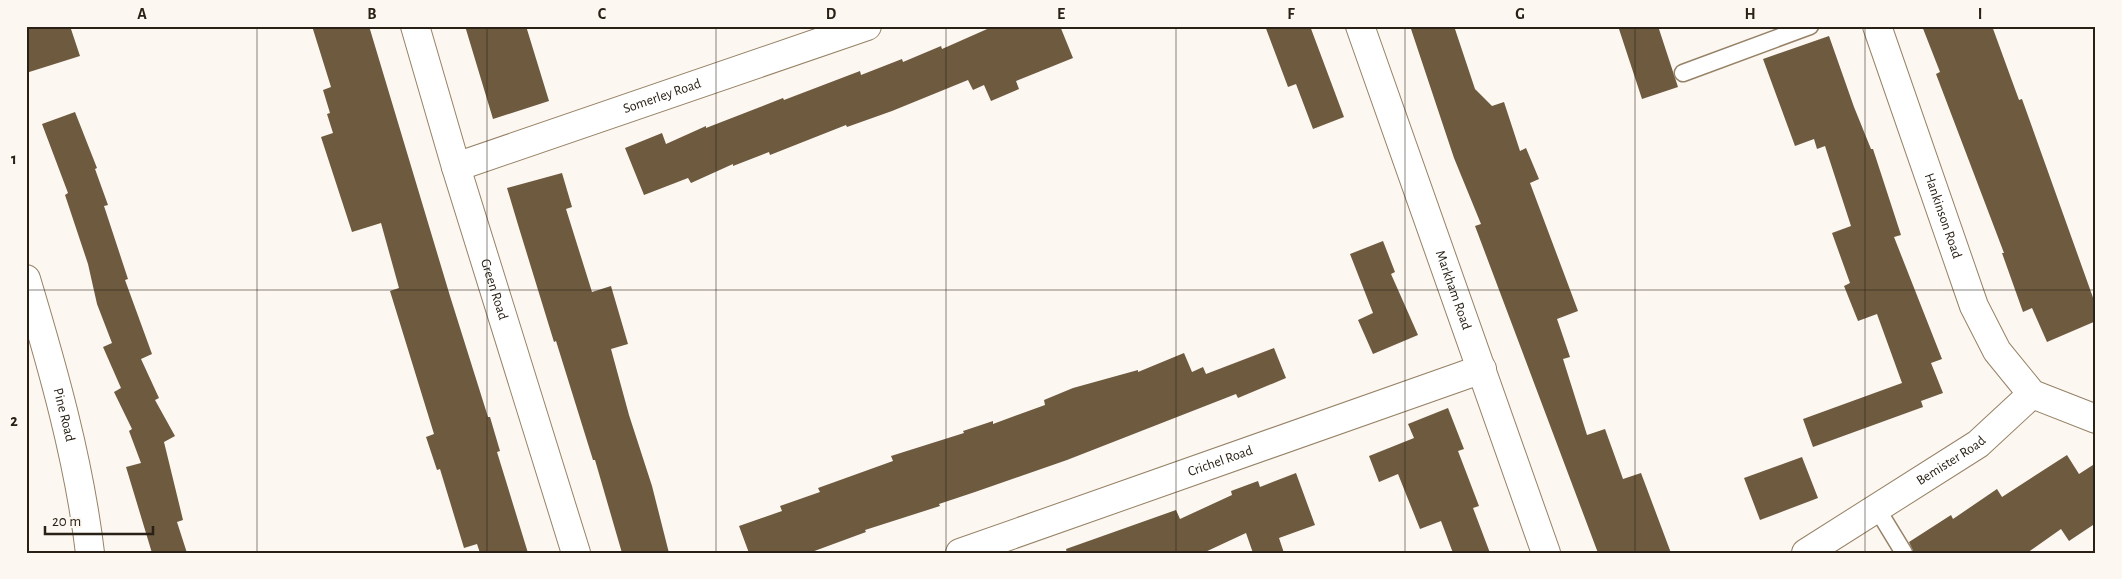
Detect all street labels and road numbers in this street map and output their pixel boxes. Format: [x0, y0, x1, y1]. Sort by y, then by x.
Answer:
street label: Somerley Road [621, 76, 703, 116]
street label: Hankinson Road [1922, 171, 1964, 260]
street label: Markham Road [1433, 248, 1474, 332]
street label: Green Road [478, 257, 510, 322]
street label: Pine Road [50, 387, 77, 443]
street label: Bemister Road [1914, 433, 1989, 488]
street label: Crichel Road [1186, 443, 1255, 479]

